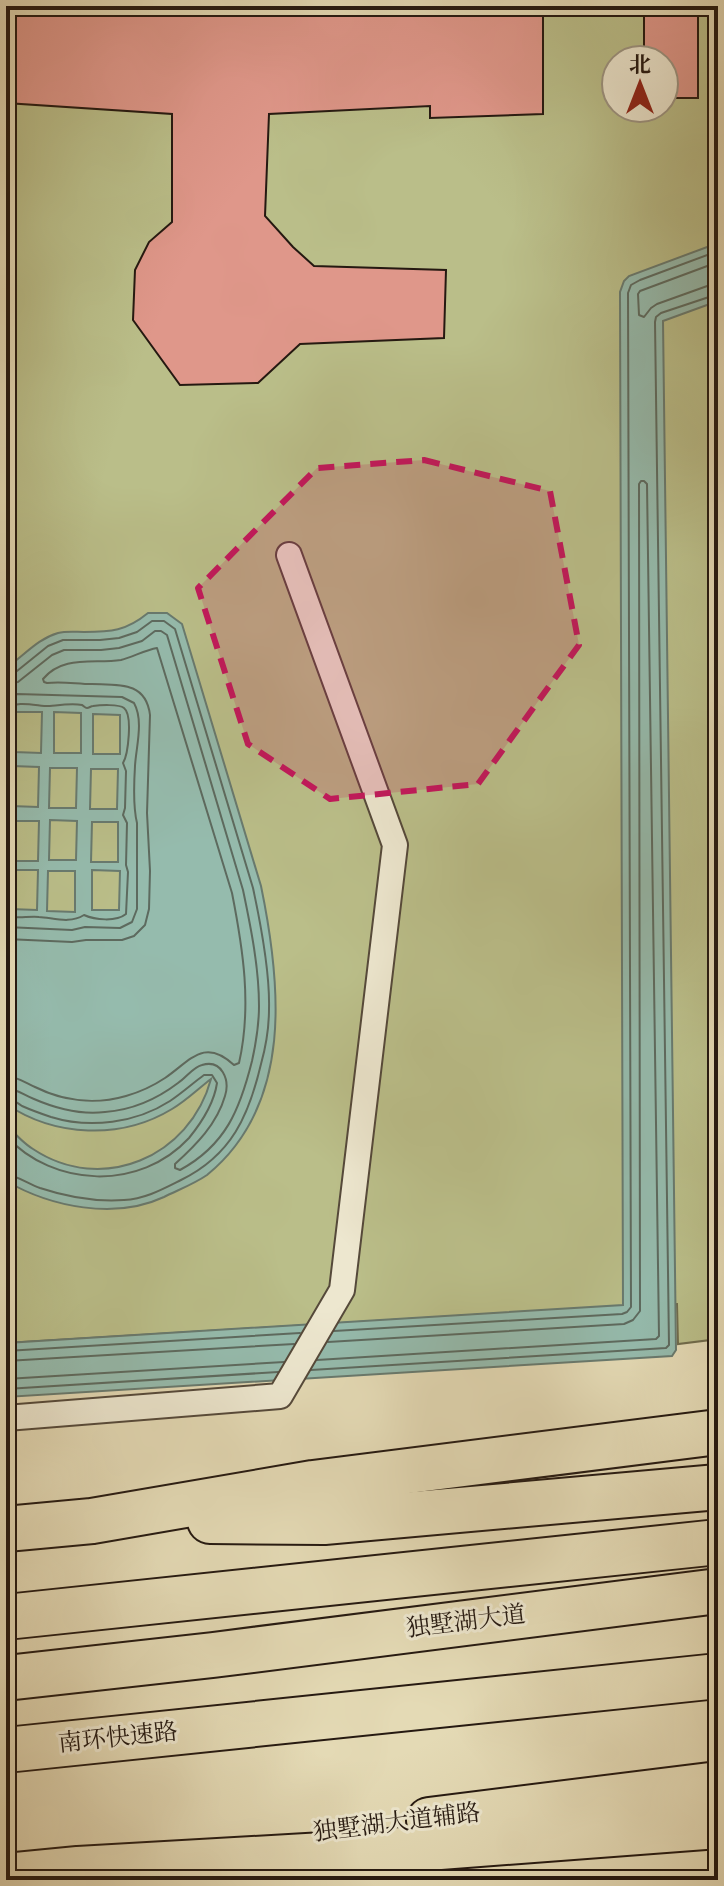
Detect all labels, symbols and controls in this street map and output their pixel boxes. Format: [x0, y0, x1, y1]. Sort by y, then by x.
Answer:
north arrow [600, 44, 680, 124]
text: 北 [629, 54, 651, 77]
street label: 独墅湖大道 [405, 1601, 527, 1642]
street label: 南环快速路 [57, 1718, 179, 1757]
street label: 独墅湖大道辅路 [312, 1799, 482, 1846]

